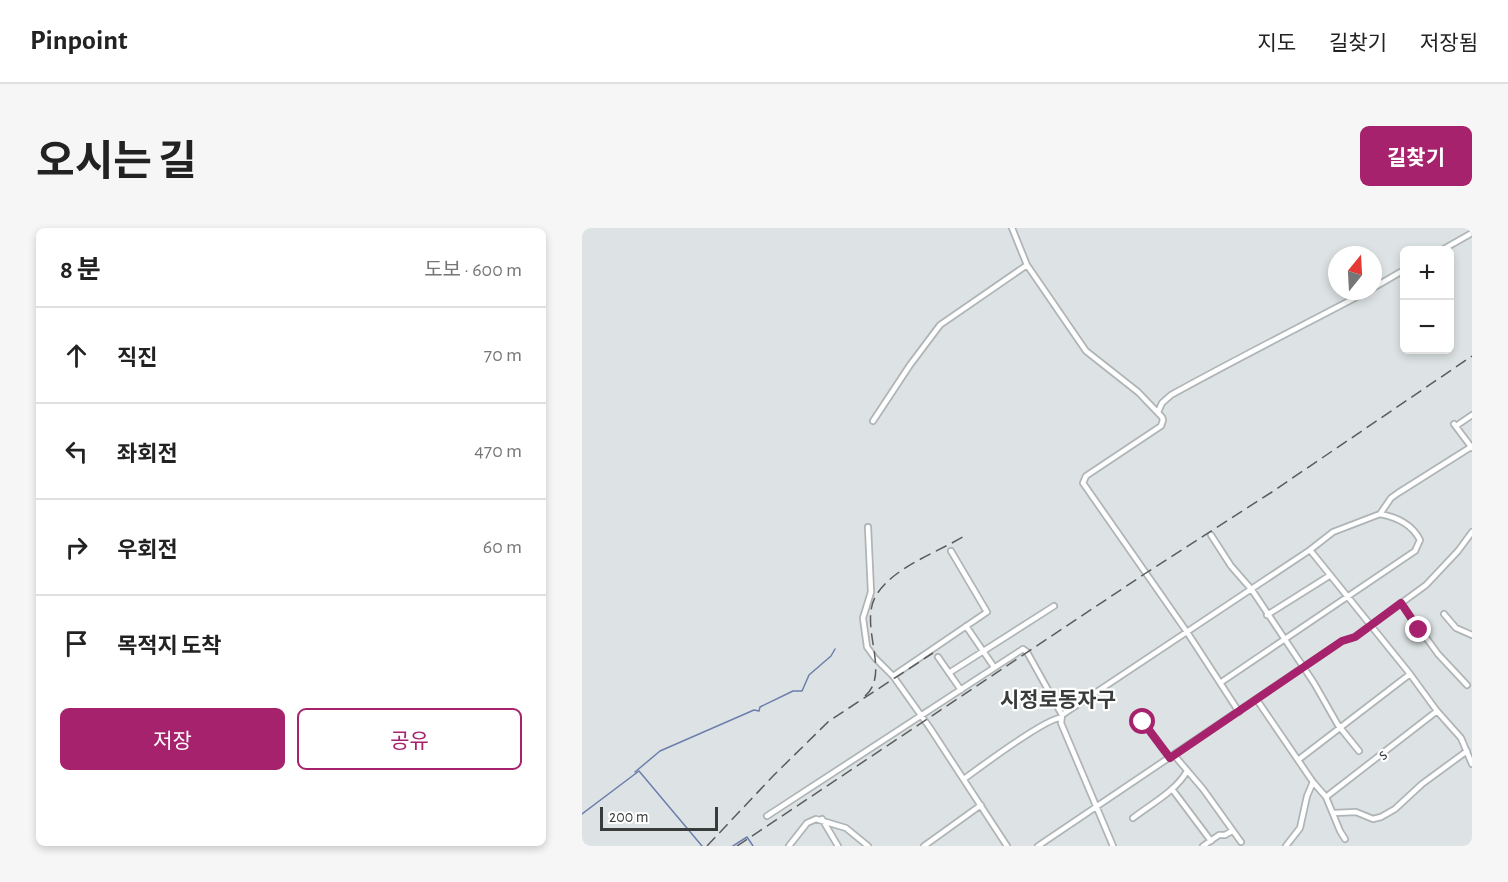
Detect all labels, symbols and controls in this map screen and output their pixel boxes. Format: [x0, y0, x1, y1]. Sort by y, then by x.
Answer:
text: Pinpoint [30, 27, 128, 55]
text: 지도 [1257, 33, 1296, 54]
text: 길찾기 [1329, 33, 1387, 54]
text: 저장됨 [1420, 33, 1478, 54]
button: 길찾기 [1360, 126, 1472, 186]
text: 오시는 길 [36, 141, 197, 183]
north arrow [1328, 246, 1382, 300]
map controls [1400, 246, 1454, 354]
button: + [1400, 246, 1454, 300]
text: 8 분 [60, 257, 101, 283]
text: 도보 · 600 m [424, 260, 522, 280]
button: − [1400, 300, 1454, 354]
icon: ahead [60, 339, 93, 372]
text: 70 m [484, 345, 522, 365]
text: 직진 [117, 347, 157, 369]
icon: left [60, 435, 93, 468]
text: 470 m [474, 441, 522, 461]
text: 좌회전 [117, 443, 178, 465]
icon: right [60, 531, 93, 564]
text: 60 m [483, 537, 522, 557]
text: 우회전 [117, 539, 178, 561]
route end [1405, 616, 1431, 642]
icon: arrive [60, 627, 93, 660]
text: 목적지 도착 [117, 635, 222, 657]
district label: 시정로동자구 [1000, 689, 1116, 711]
button: 저장 [60, 708, 285, 770]
button: 공유 [297, 708, 522, 770]
route start [1129, 708, 1155, 734]
street label: s [1374, 746, 1391, 764]
scale bar [600, 804, 718, 832]
text: 200 m [609, 809, 649, 825]

